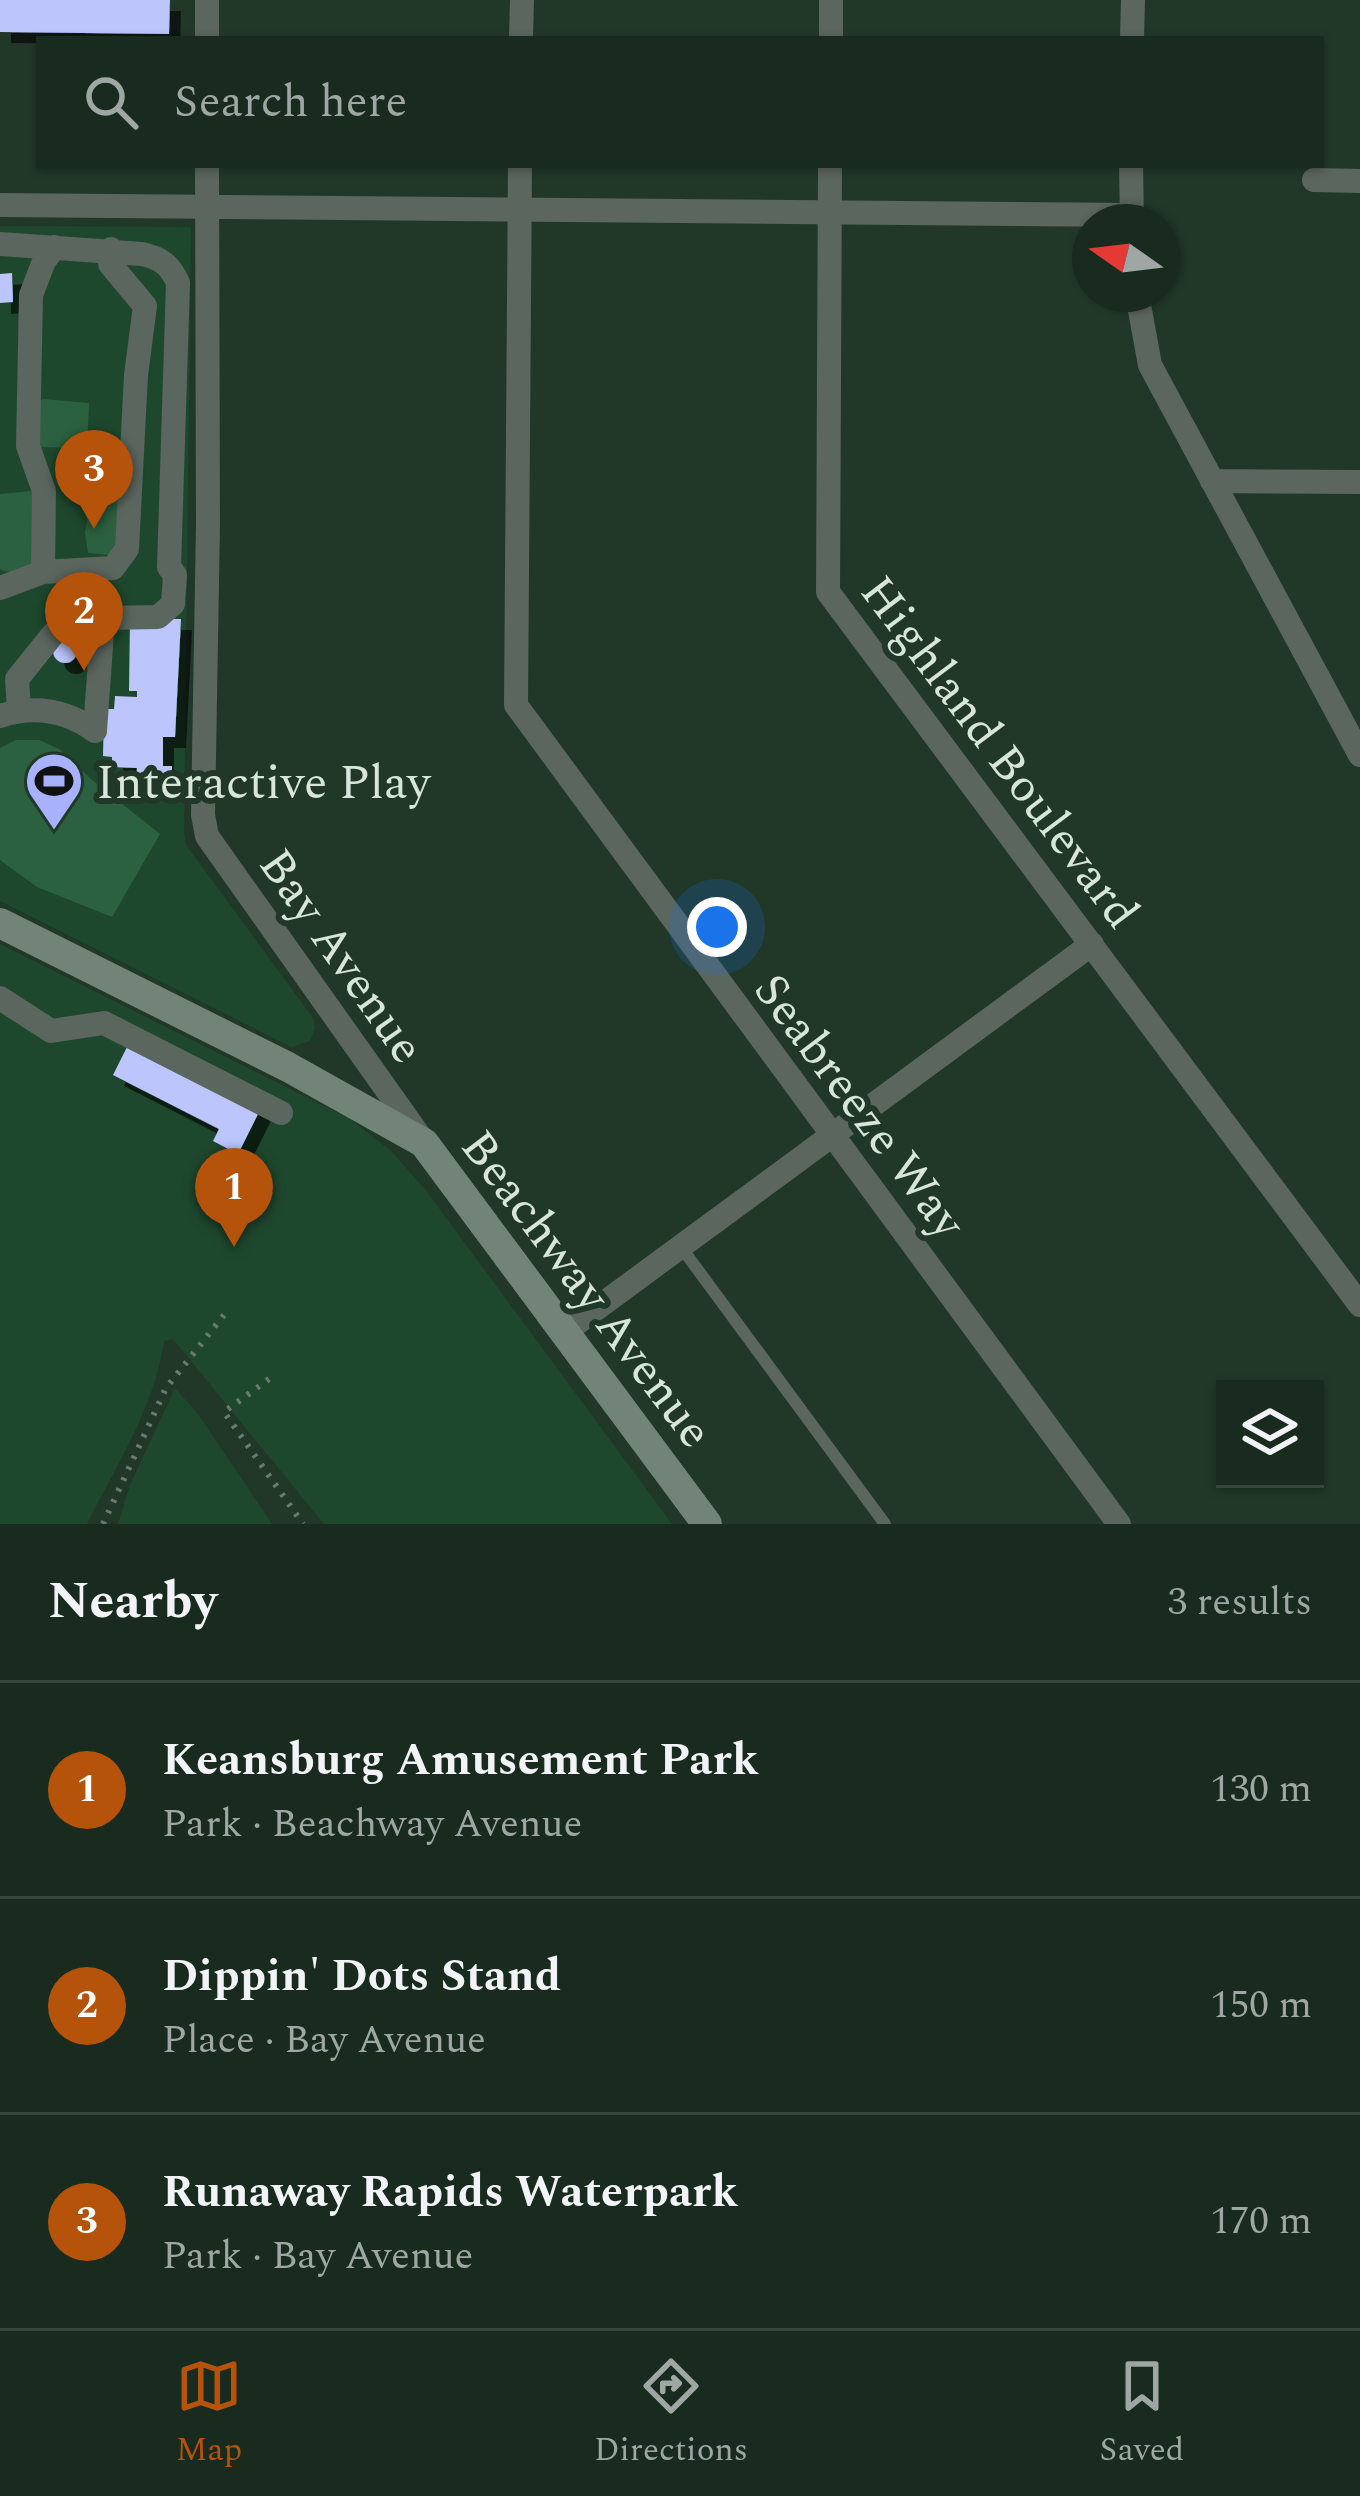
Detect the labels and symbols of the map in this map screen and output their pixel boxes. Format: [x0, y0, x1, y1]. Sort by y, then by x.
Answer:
north arrow [1072, 204, 1180, 312]
pin: 3 [55, 430, 133, 529]
street label: Highland Boulevard [841, 560, 1157, 945]
pin: 2 [45, 572, 123, 671]
place label: Interactive Play [96, 747, 432, 820]
sports icon: Interactive Play [23, 750, 85, 832]
street label: Bay Avenue [240, 834, 442, 1079]
your location [687, 897, 747, 957]
street label: Seabreeze Way [735, 958, 984, 1256]
street label: Beachway Avenue [442, 1115, 730, 1464]
pin: 1 [195, 1148, 273, 1247]

